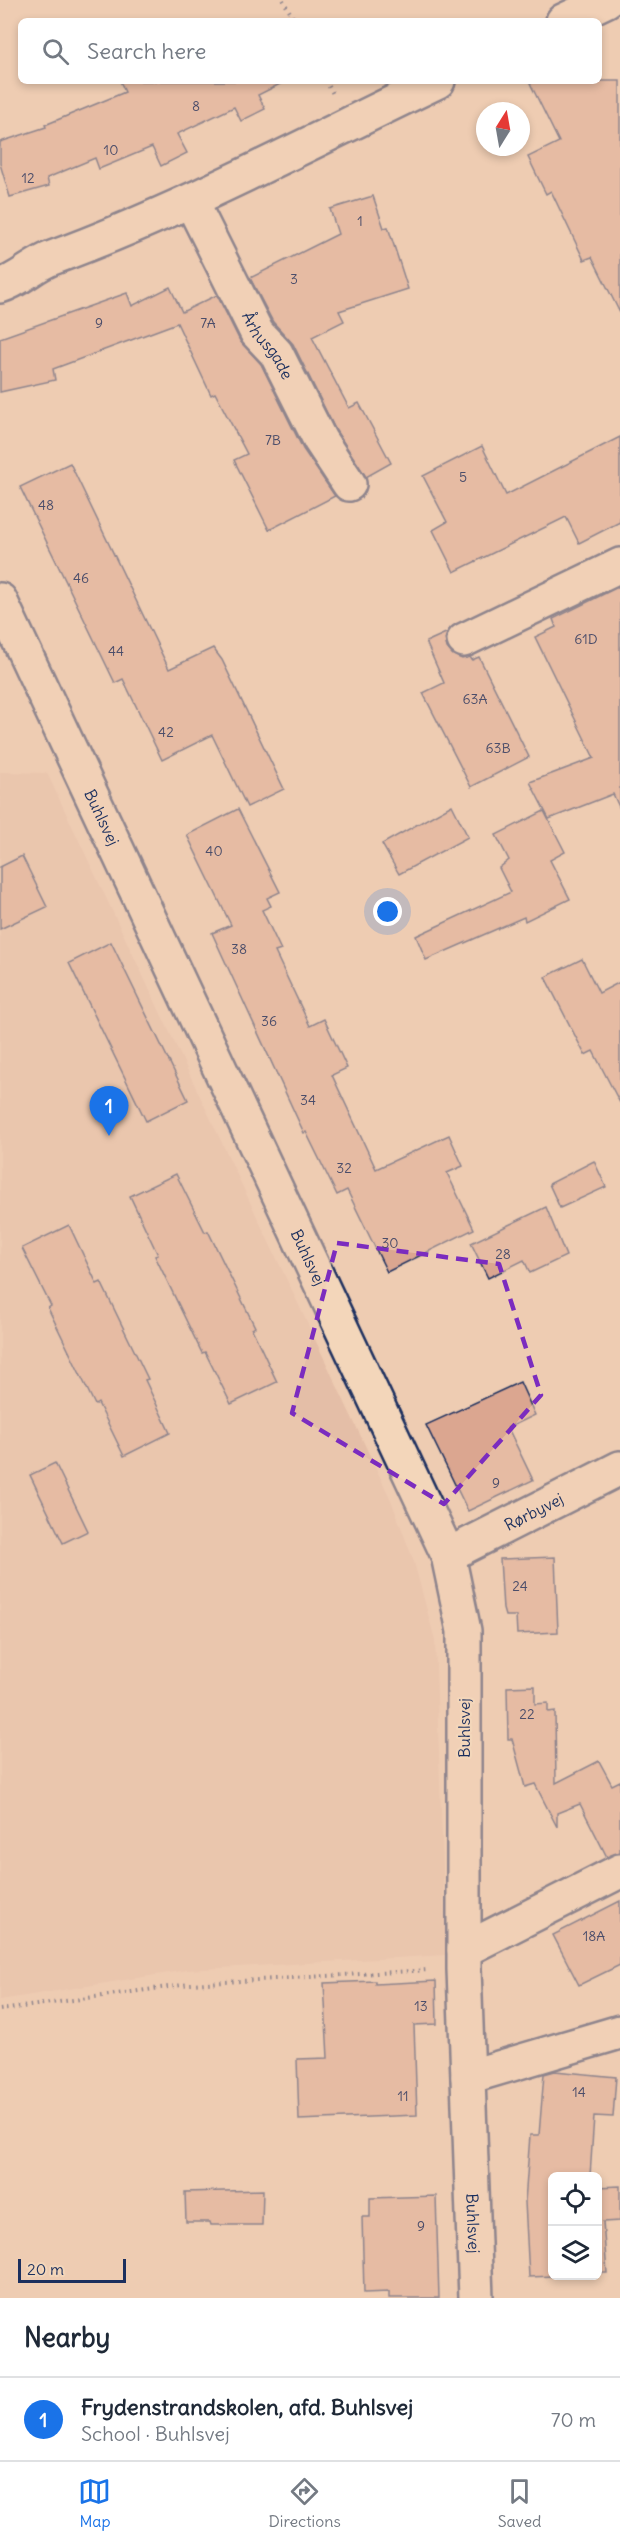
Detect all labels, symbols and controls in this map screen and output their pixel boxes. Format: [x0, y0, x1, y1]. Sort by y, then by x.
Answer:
search box [18, 18, 602, 84]
icon: search [39, 35, 72, 68]
text: Search here [87, 37, 206, 65]
house number: 8 [192, 97, 200, 115]
north arrow [476, 102, 530, 156]
house number: 10 [104, 141, 118, 159]
house number: 12 [21, 169, 35, 187]
house number: 1 [357, 212, 363, 230]
house number: 3 [290, 270, 298, 288]
street label: Århusgade [238, 308, 298, 383]
house number: 9 [95, 314, 103, 332]
house number: 7A [200, 314, 216, 332]
house number: 7B [265, 431, 281, 449]
house number: 5 [459, 468, 467, 486]
house number: 48 [38, 496, 54, 514]
house number: 46 [73, 569, 89, 587]
house number: 61D [574, 630, 598, 648]
house number: 44 [108, 642, 124, 660]
house number: 63A [462, 690, 488, 708]
house number: 42 [158, 723, 174, 741]
house number: 63B [485, 739, 511, 757]
street label: Buhlsvej [80, 786, 124, 849]
house number: 40 [205, 842, 223, 860]
your location [373, 897, 402, 926]
house number: 38 [231, 940, 247, 958]
house number: 36 [261, 1012, 277, 1030]
pin: 1 [90, 1086, 128, 1136]
house number: 34 [300, 1091, 316, 1109]
house number: 32 [336, 1159, 352, 1177]
street label: Buhlsvej [287, 1226, 330, 1289]
house number: 30 [381, 1234, 399, 1252]
house number: 28 [495, 1245, 511, 1263]
house number: 9 [492, 1474, 500, 1492]
street label: Rørbyvej [501, 1488, 567, 1535]
house number: 24 [512, 1577, 528, 1595]
street label: Buhlsvej [454, 1698, 474, 1758]
house number: 22 [519, 1705, 535, 1723]
house number: 18A [583, 1927, 605, 1945]
house number: 13 [414, 1997, 428, 2015]
house number: 14 [572, 2083, 586, 2101]
house number: 11 [397, 2087, 409, 2105]
map controls [548, 2172, 602, 2280]
button: locate [548, 2172, 602, 2226]
street label: Buhlsvej [462, 2193, 484, 2254]
house number: 9 [417, 2217, 425, 2235]
button: layers [548, 2226, 602, 2280]
scale bar [18, 2256, 126, 2284]
text: 20 m [27, 2259, 64, 2279]
text: Nearby [24, 2321, 110, 2354]
text: Frydenstrandskolen, afd. Buhlsvej [81, 2393, 413, 2421]
text: 1 [40, 2407, 47, 2432]
text: 70 m [551, 2407, 596, 2432]
text: School · Buhlsvej [81, 2421, 230, 2446]
tab: Map [78, 2475, 111, 2531]
tab: Directions [268, 2475, 341, 2531]
tab: Saved [498, 2475, 542, 2531]

